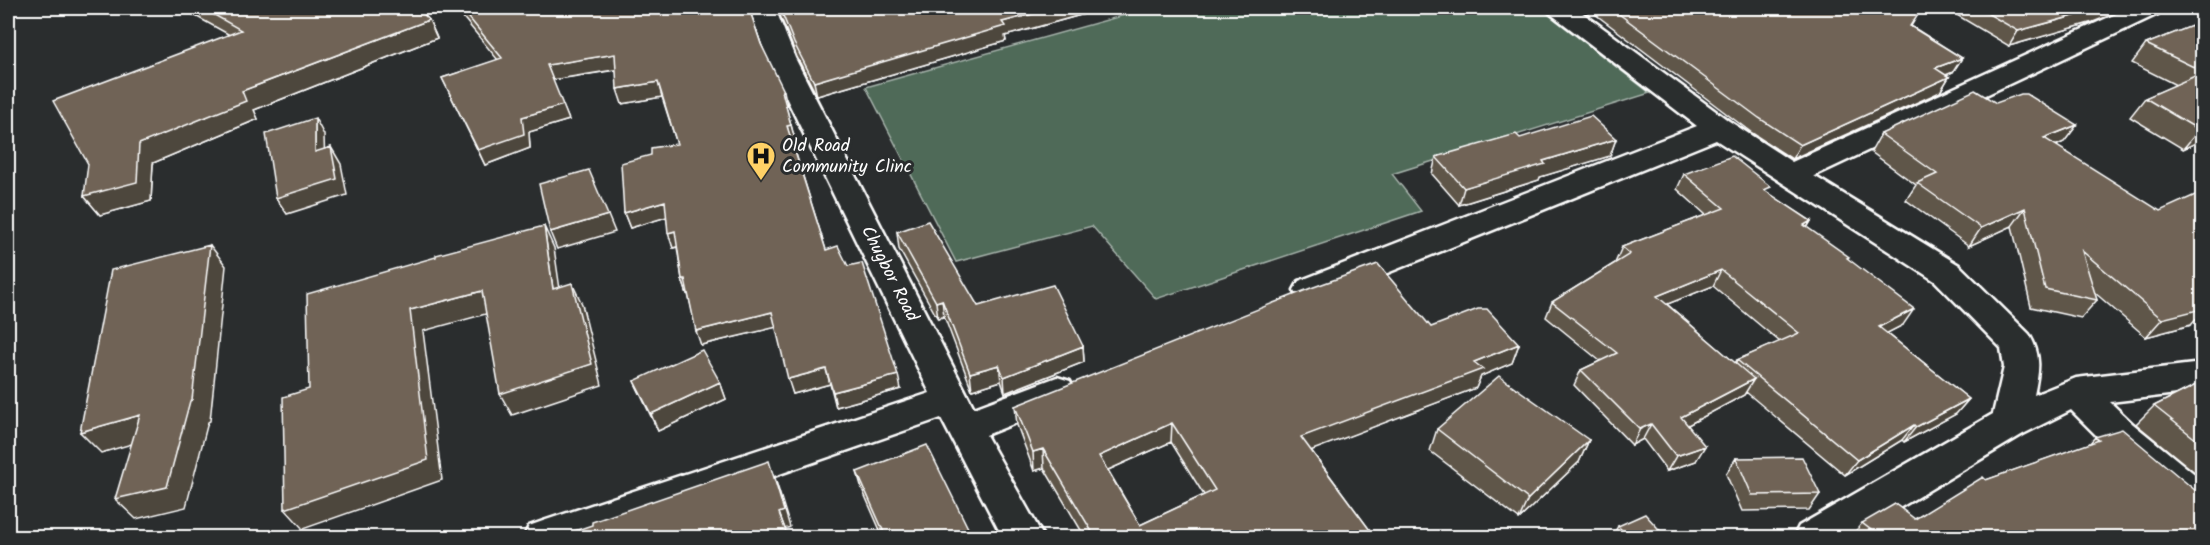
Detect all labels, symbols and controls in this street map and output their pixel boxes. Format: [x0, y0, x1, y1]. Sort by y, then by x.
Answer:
place label: Old Road Community Clinc [782, 132, 912, 182]
hospital icon: Old Road Community Clinc [745, 140, 777, 182]
street label: Chugbor Road [852, 221, 926, 328]

